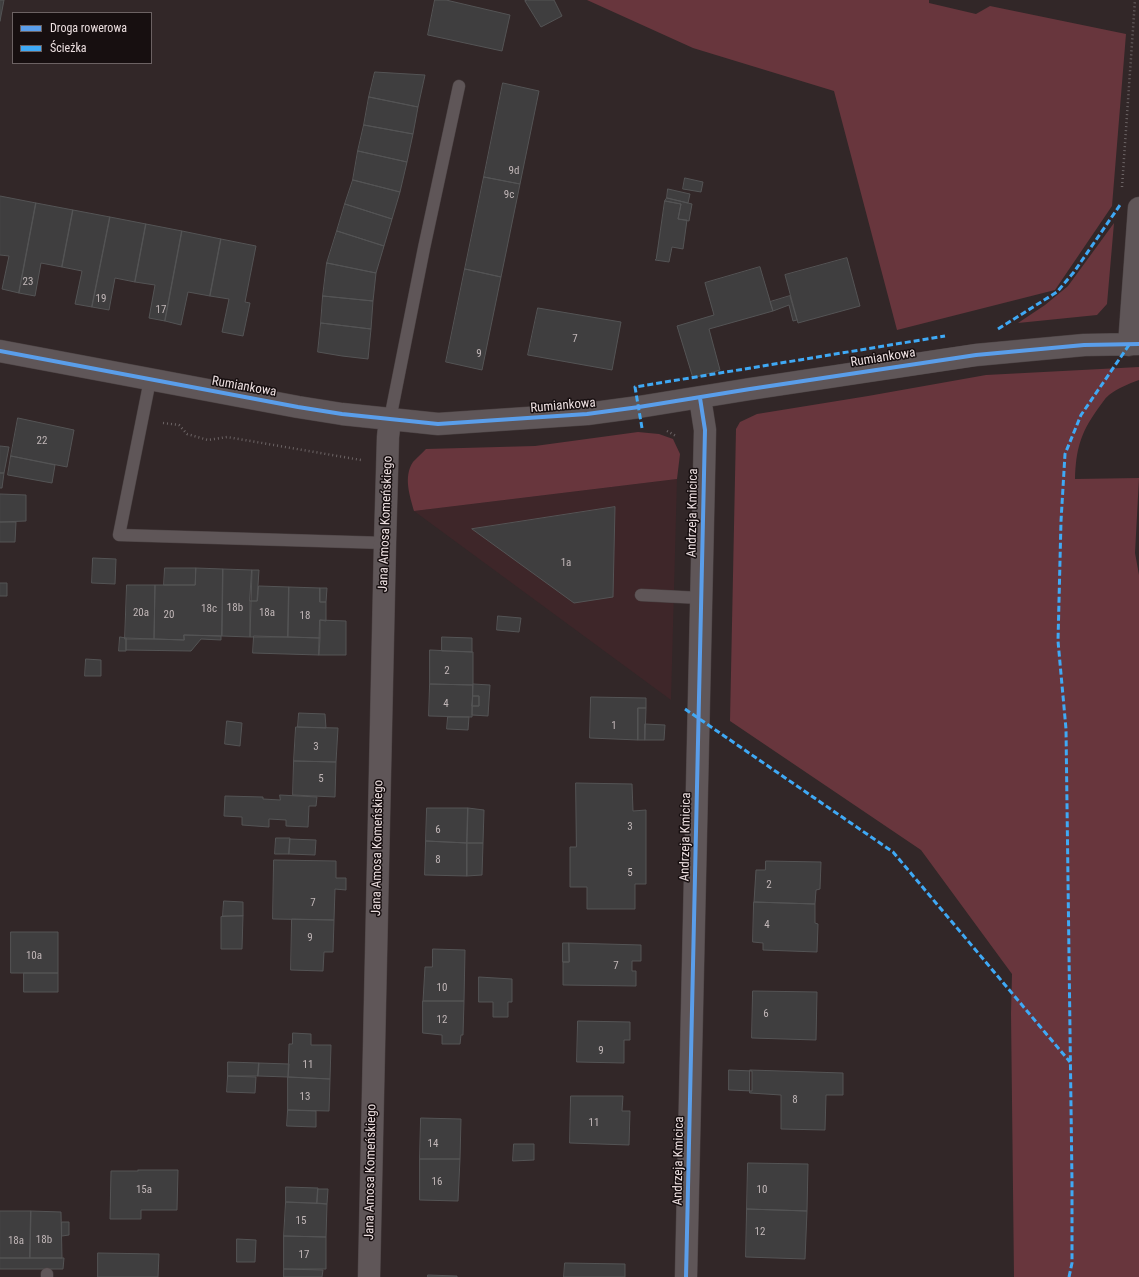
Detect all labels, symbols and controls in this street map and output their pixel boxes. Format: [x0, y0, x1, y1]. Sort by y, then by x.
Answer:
legend [12, 12, 152, 64]
text: Droga rowerowa [50, 21, 127, 35]
text: Ścieżka [50, 41, 87, 55]
house number: 9d [509, 164, 519, 178]
house number: 9c [504, 188, 514, 202]
house number: 23 [23, 275, 33, 289]
house number: 19 [96, 292, 106, 306]
house number: 17 [156, 303, 166, 317]
house number: 7 [572, 332, 578, 346]
street label: Rumiankowa [849, 345, 917, 371]
house number: 9 [476, 347, 482, 361]
street label: Rumiankowa [210, 374, 278, 400]
street label: Rumiankowa [530, 395, 596, 417]
house number: 22 [37, 434, 47, 448]
street label: Jana Amosa Komeńskiego [376, 456, 396, 592]
street label: Andrzeja Kmicica [684, 468, 702, 558]
house number: 1a [561, 556, 571, 570]
house number: 18b [227, 601, 243, 615]
house number: 18c [201, 602, 217, 616]
house number: 20a [133, 606, 149, 620]
house number: 18a [259, 606, 275, 620]
house number: 20 [164, 608, 174, 622]
house number: 18 [300, 609, 310, 623]
house number: 2 [444, 664, 450, 678]
house number: 4 [443, 697, 449, 711]
house number: 1 [611, 719, 617, 733]
house number: 3 [313, 740, 319, 754]
house number: 5 [318, 772, 324, 786]
street label: Jana Amosa Komeńskiego [369, 780, 387, 916]
street label: Andrzeja Kmicica [677, 792, 695, 882]
house number: 3 [627, 820, 633, 834]
house number: 6 [435, 823, 441, 837]
house number: 8 [435, 853, 441, 867]
house number: 5 [627, 866, 633, 880]
house number: 2 [766, 878, 772, 892]
house number: 7 [310, 896, 316, 910]
house number: 4 [764, 918, 770, 932]
house number: 9 [307, 931, 313, 945]
house number: 10a [26, 949, 42, 963]
house number: 7 [613, 959, 619, 973]
house number: 10 [437, 981, 447, 995]
house number: 6 [763, 1007, 769, 1021]
house number: 12 [437, 1013, 447, 1027]
house number: 9 [598, 1044, 604, 1058]
house number: 11 [303, 1058, 313, 1072]
house number: 13 [300, 1090, 310, 1104]
house number: 8 [792, 1093, 798, 1107]
street label: Jana Amosa Komeńskiego [362, 1104, 380, 1240]
house number: 11 [589, 1116, 599, 1130]
street label: Andrzeja Kmicica [670, 1116, 688, 1206]
house number: 14 [428, 1137, 438, 1151]
house number: 16 [432, 1175, 442, 1189]
house number: 15a [136, 1183, 152, 1197]
house number: 10 [757, 1183, 767, 1197]
house number: 15 [296, 1214, 306, 1228]
house number: 12 [755, 1225, 765, 1239]
house number: 18b [36, 1233, 52, 1247]
house number: 18a [8, 1234, 24, 1248]
house number: 17 [299, 1248, 309, 1262]

